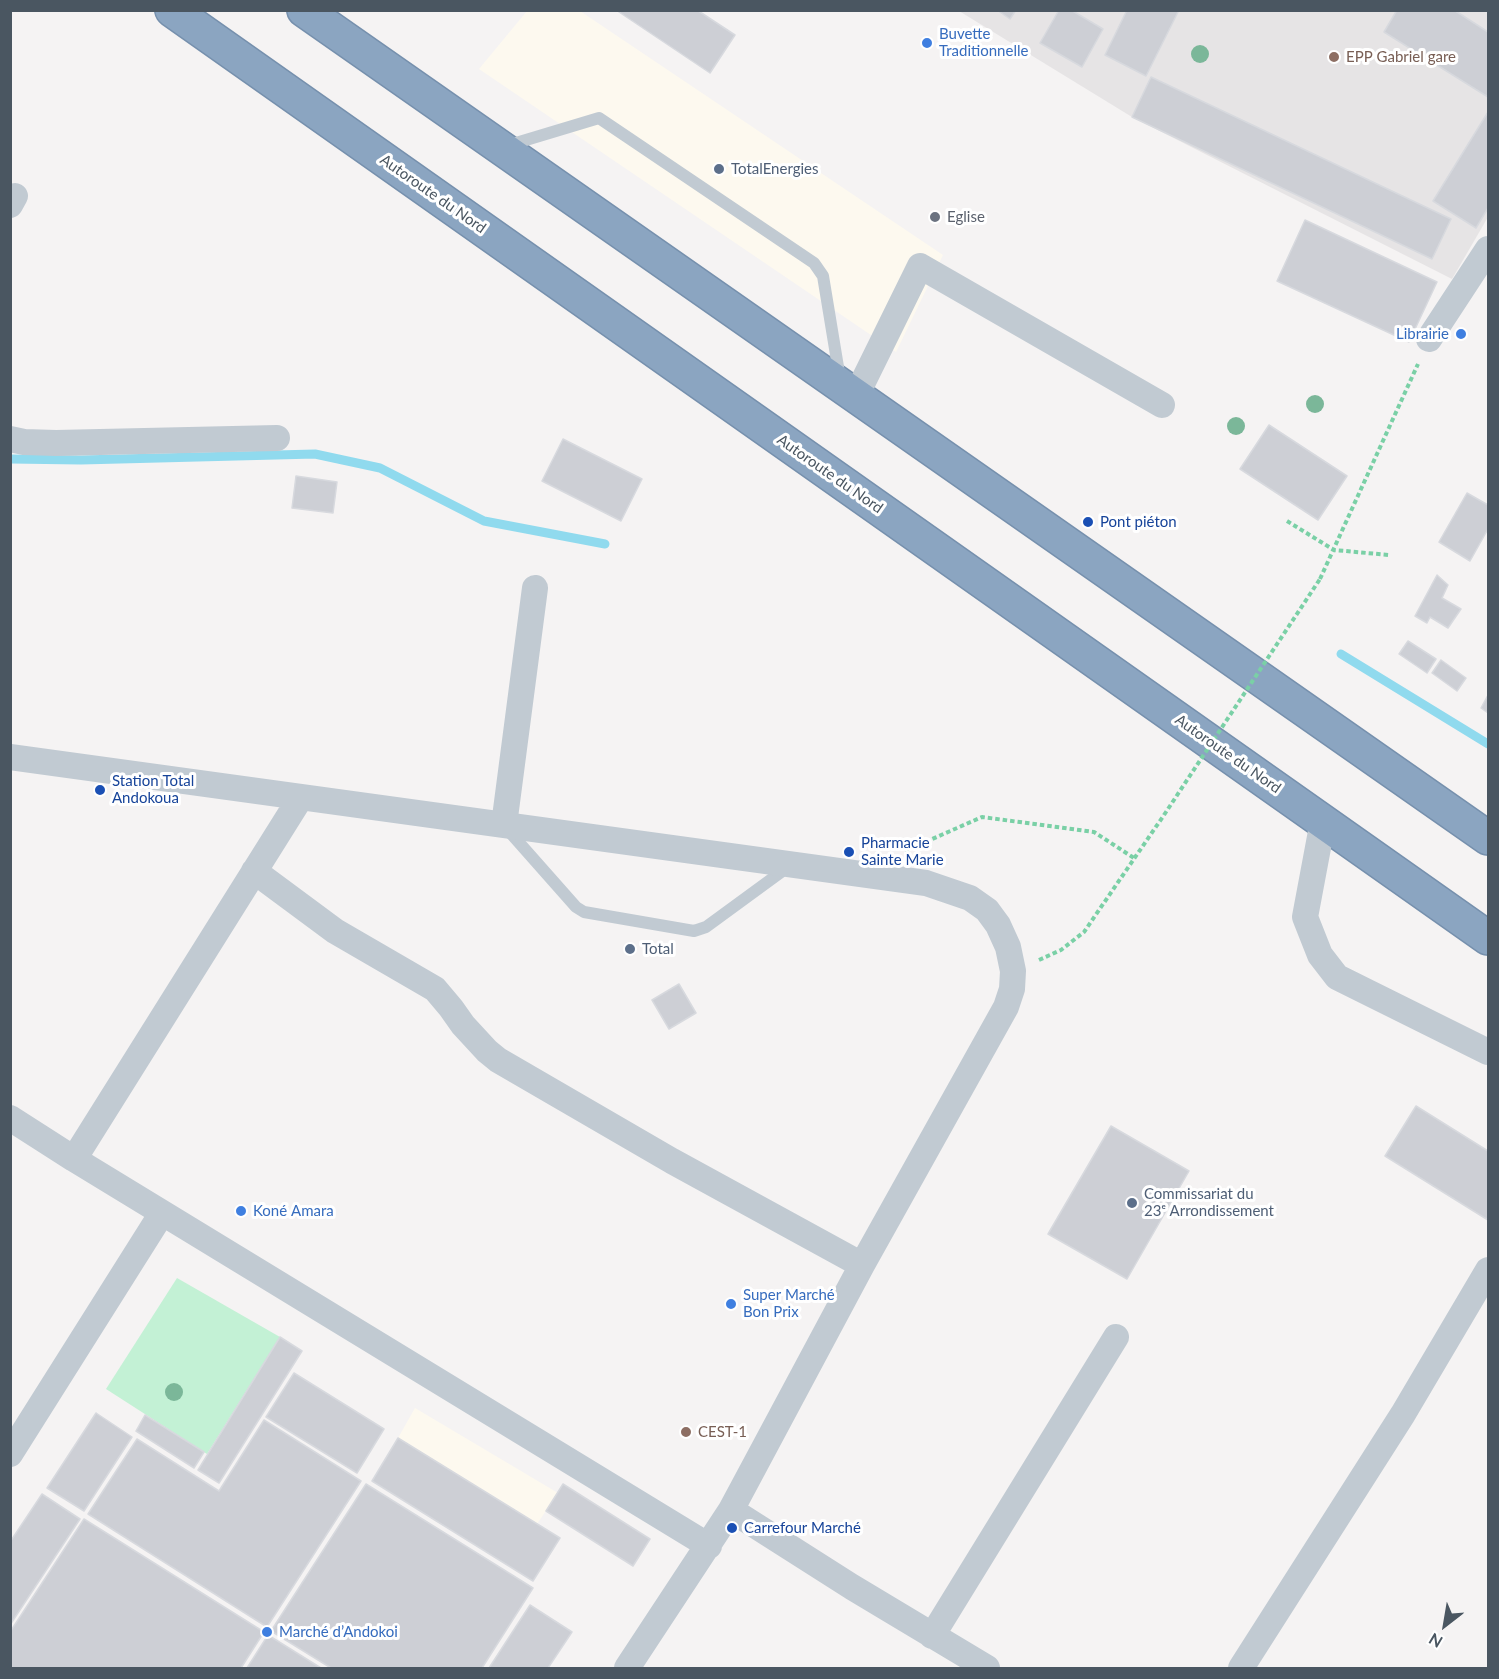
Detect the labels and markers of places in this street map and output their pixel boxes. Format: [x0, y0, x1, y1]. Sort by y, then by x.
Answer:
place label: Buvette Traditionnelle [939, 25, 1028, 60]
marker: Buvette Traditionnelle [920, 36, 934, 50]
place label: EPP Gabriel gare [1346, 48, 1456, 66]
marker: EPP Gabriel gare [1327, 50, 1341, 64]
place label: TotalEnergies [731, 160, 819, 178]
marker: TotalEnergies [712, 162, 726, 176]
place label: Eglise [947, 208, 985, 226]
marker: Eglise [928, 210, 942, 224]
place label: Librairie [1396, 325, 1449, 343]
marker: Librairie [1454, 327, 1468, 341]
place label: Pont piéton [1100, 513, 1177, 531]
marker: Pont piéton [1081, 515, 1095, 529]
place label: Station Total Andokoua [112, 772, 194, 807]
marker: Station Total Andokoua [93, 783, 107, 797]
place label: Pharmacie Sainte Marie [861, 834, 944, 869]
marker: Pharmacie Sainte Marie [842, 845, 856, 859]
place label: Total [642, 940, 674, 958]
marker: Total [623, 942, 637, 956]
place label: Commissariat du 23ᵉ Arrondissement [1144, 1185, 1274, 1220]
marker: Commissariat du 23ᵉ Arrondissement [1125, 1196, 1139, 1210]
place label: Koné Amara [253, 1202, 334, 1220]
marker: Koné Amara [234, 1204, 248, 1218]
place label: Super Marché Bon Prix [743, 1286, 835, 1321]
marker: Super Marché Bon Prix [724, 1297, 738, 1311]
place label: CEST-1 [698, 1423, 747, 1441]
marker: CEST-1 [679, 1425, 693, 1439]
place label: Carrefour Marché [744, 1519, 861, 1537]
marker: Carrefour Marché [725, 1521, 739, 1535]
place label: Marché d’Andokoi [279, 1623, 398, 1641]
marker: Marché d’Andokoi [260, 1625, 274, 1639]

